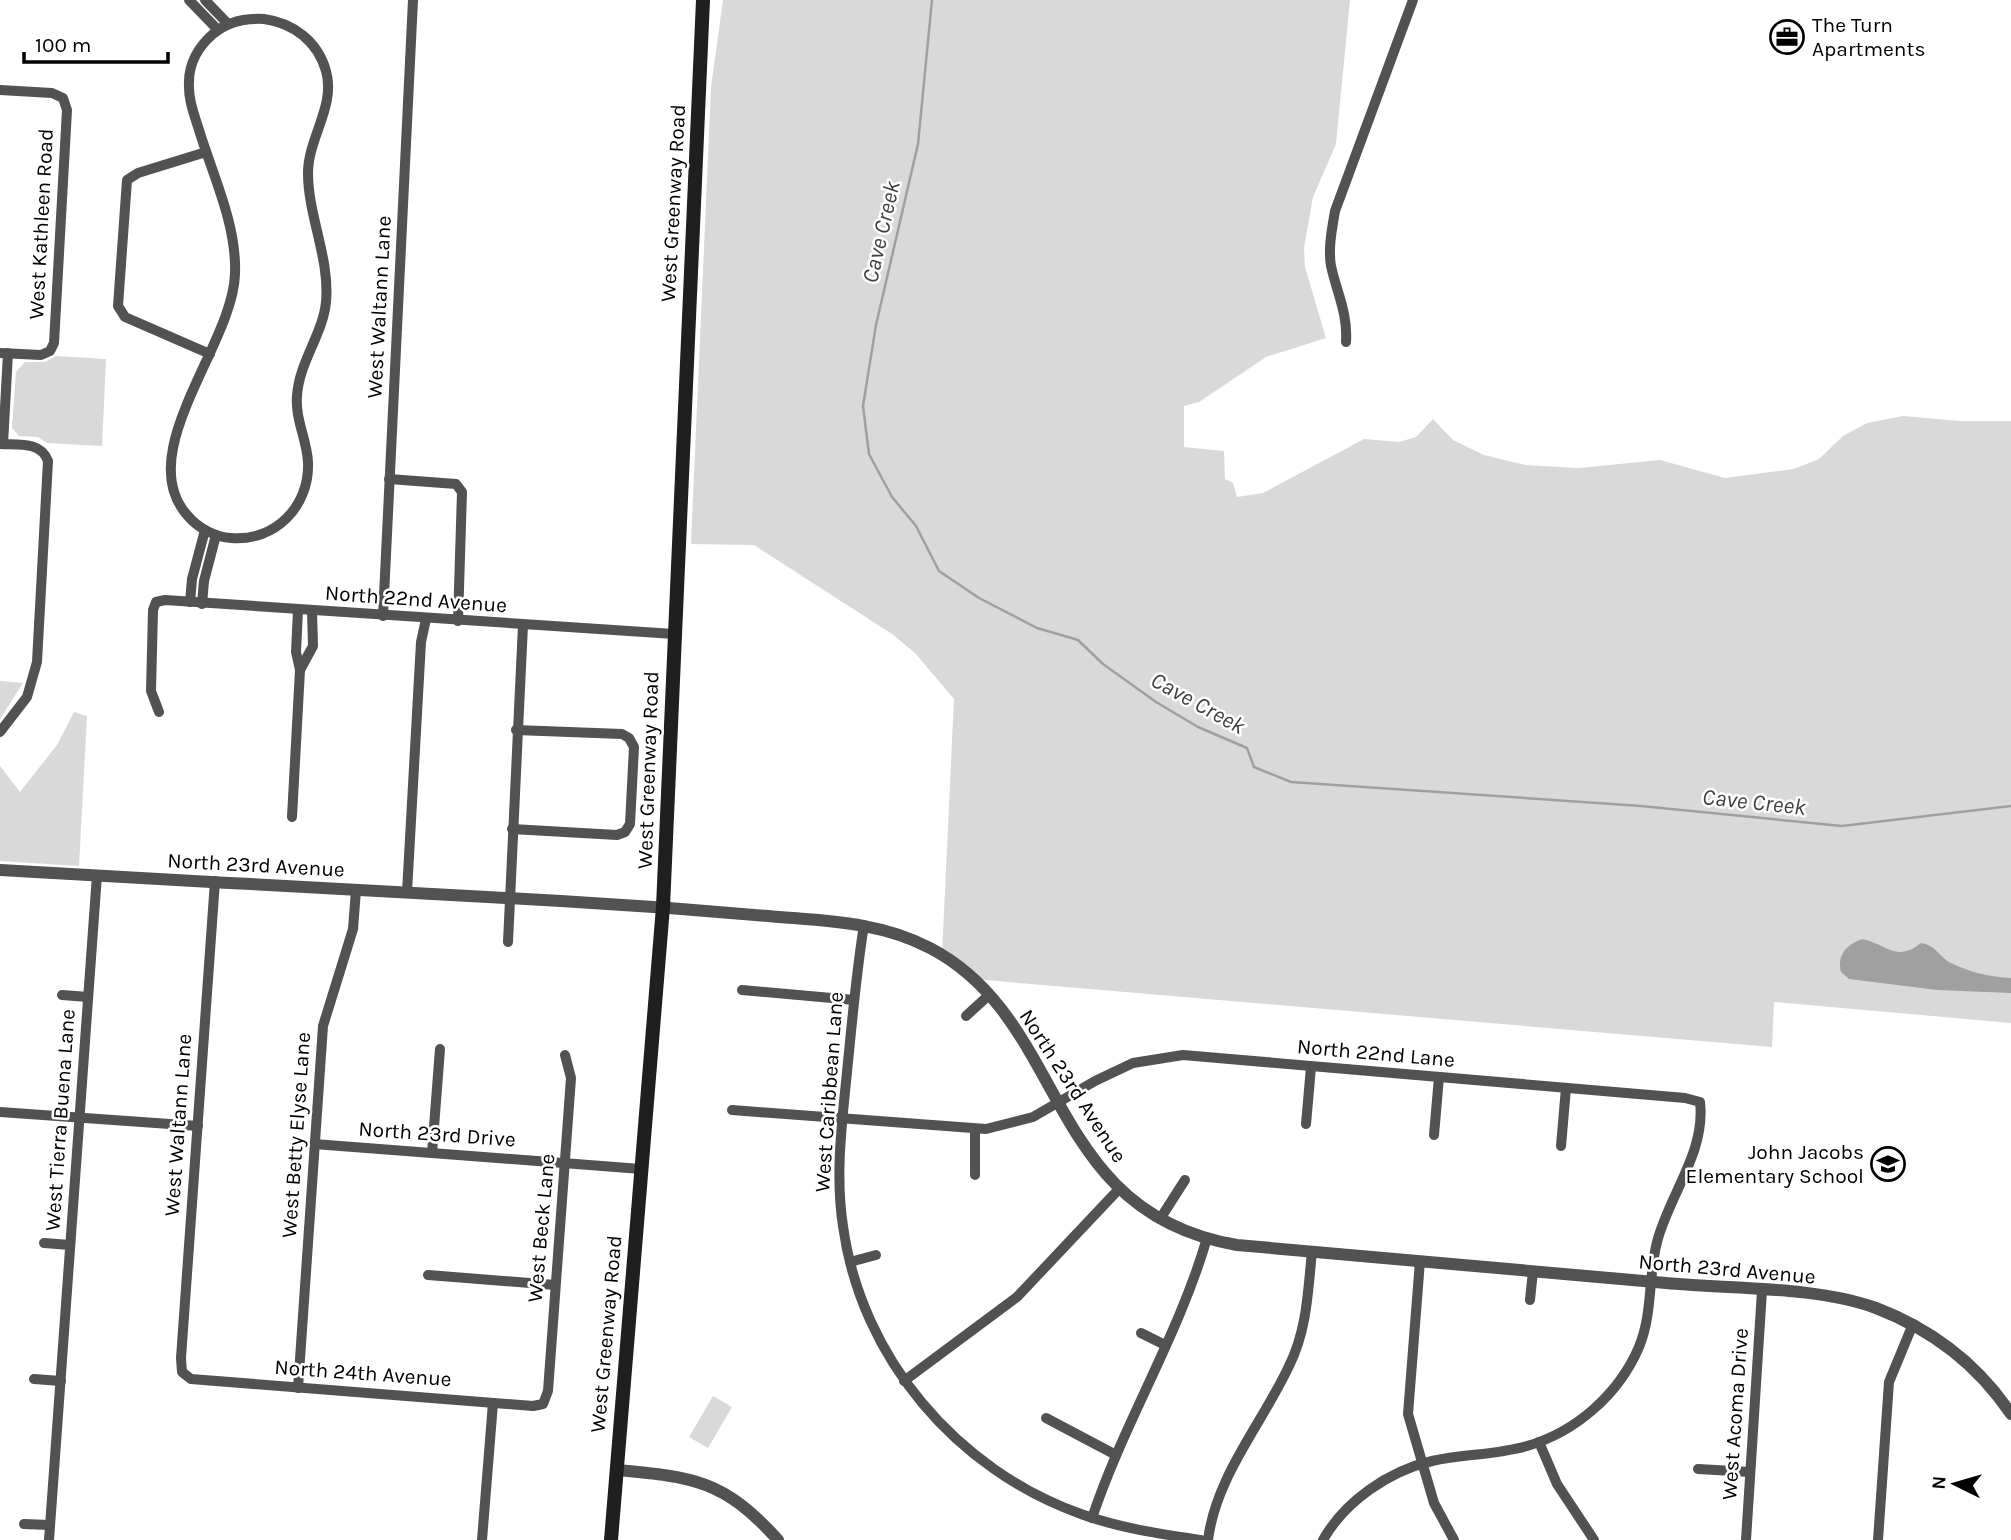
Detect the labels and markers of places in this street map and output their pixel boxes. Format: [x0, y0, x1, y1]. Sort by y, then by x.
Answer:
place label: The Turn Apartments [1812, 13, 1925, 61]
office icon: The Turn Apartments [1768, 18, 1806, 56]
place label: John Jacobs Elementary School [1686, 1140, 1864, 1188]
school or university icon: John Jacobs Elementary School [1869, 1145, 1907, 1183]

